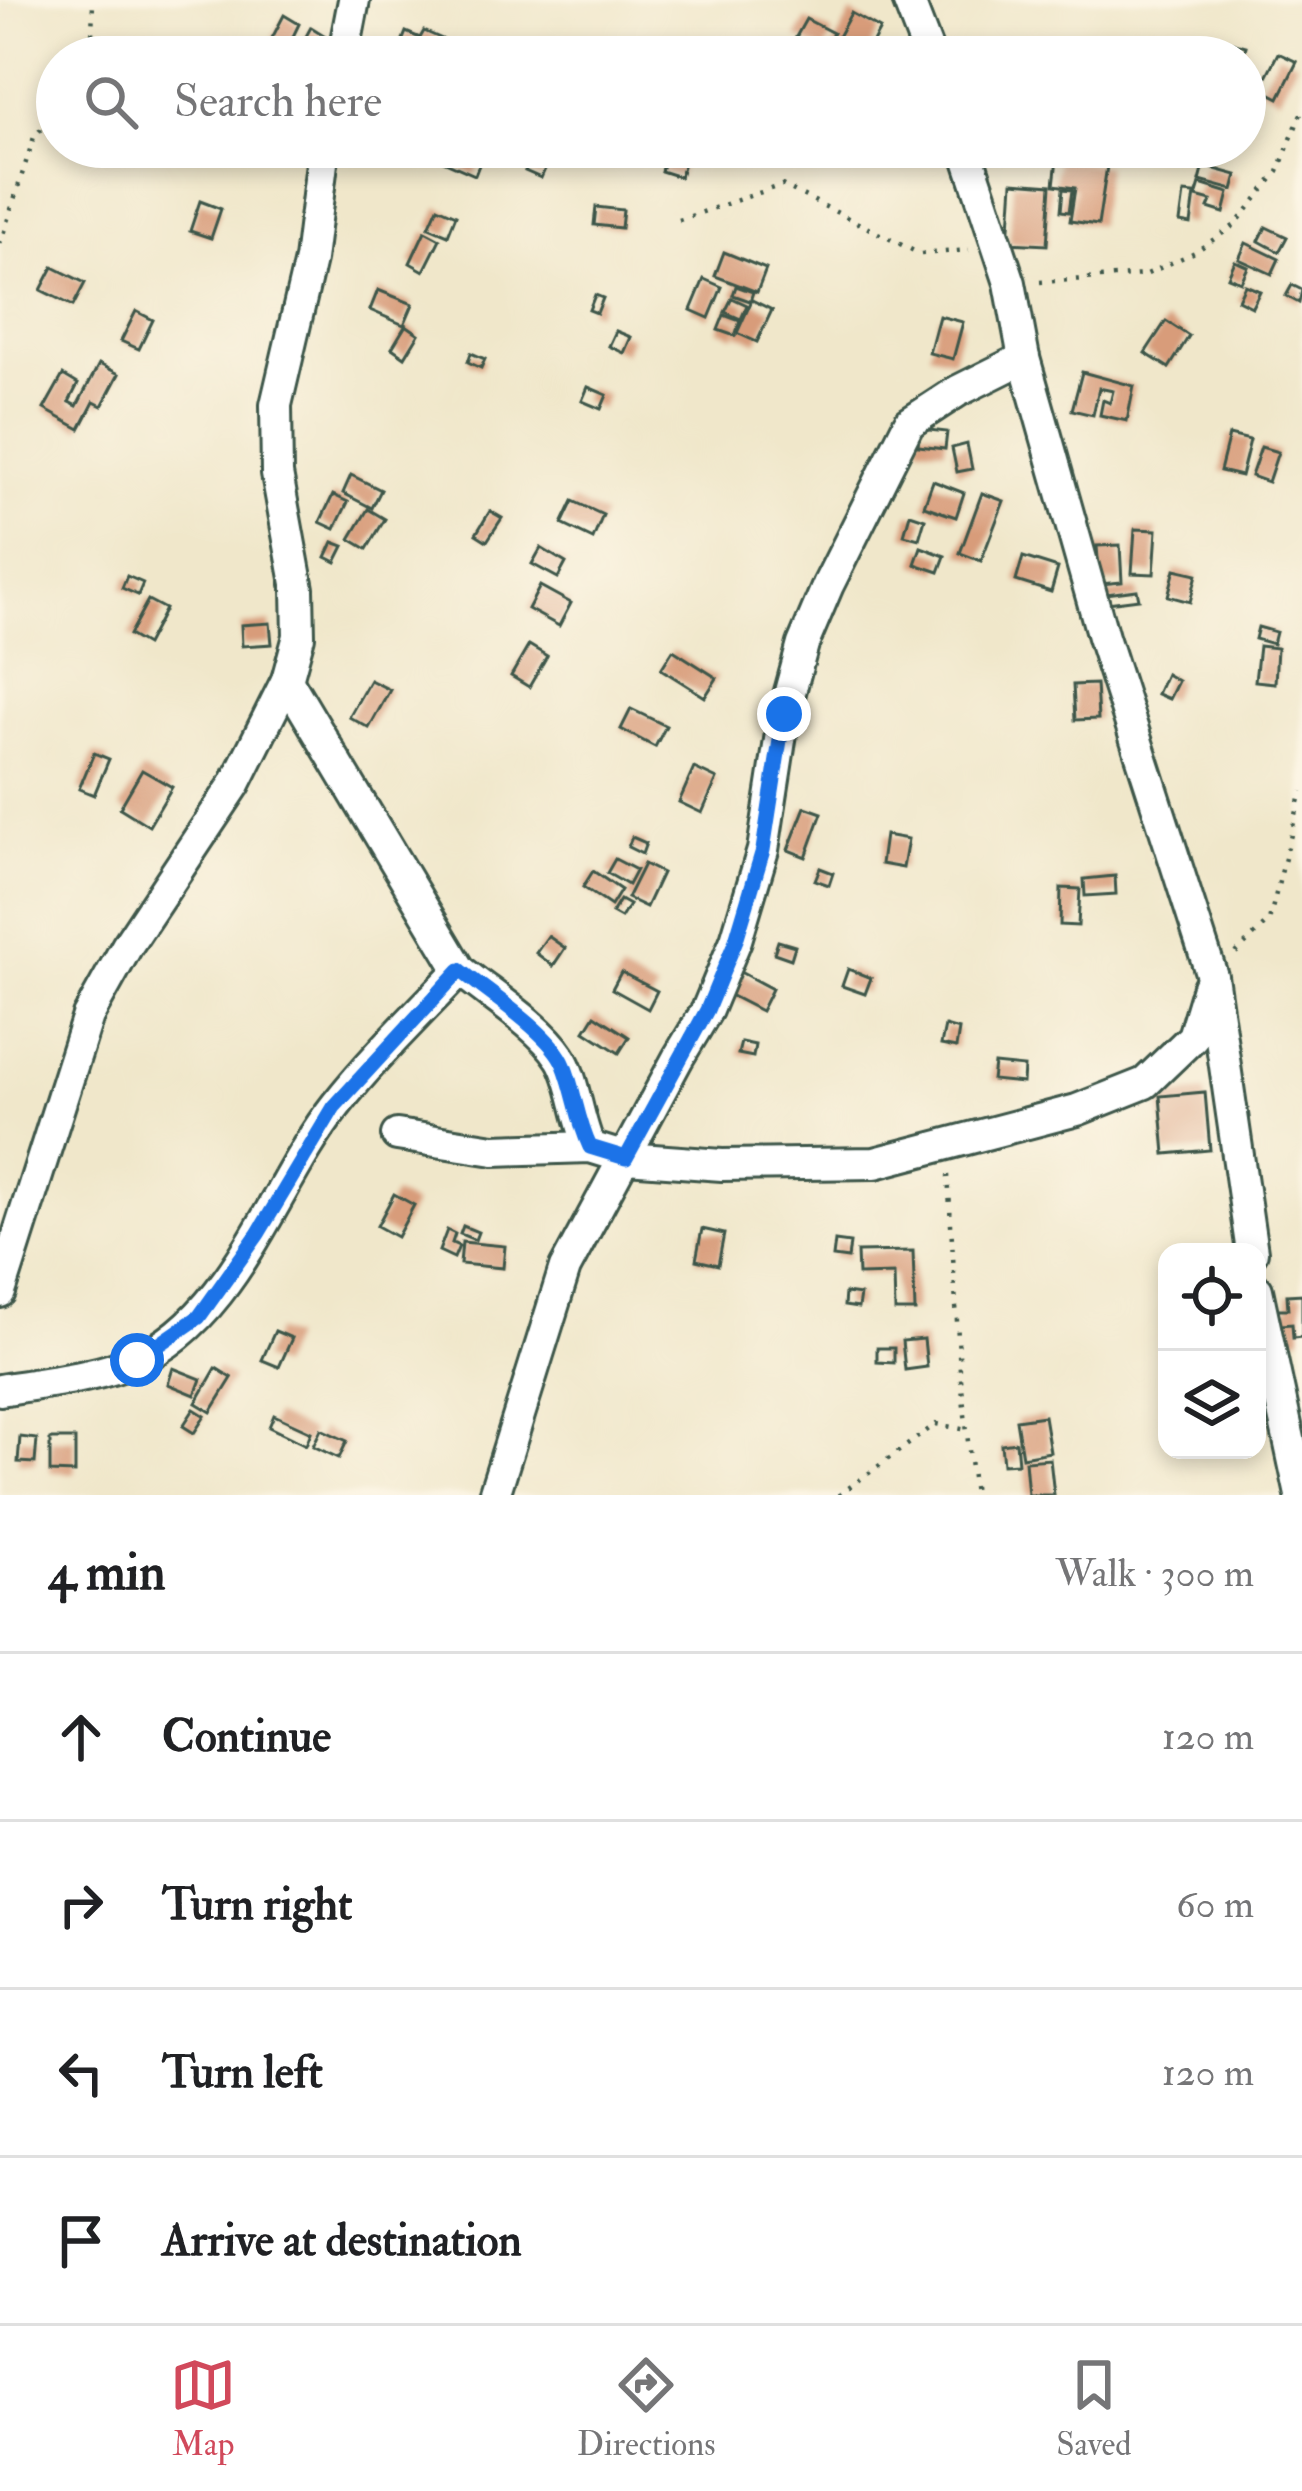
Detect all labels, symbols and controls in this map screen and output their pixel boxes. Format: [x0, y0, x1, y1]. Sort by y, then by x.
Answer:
search box [36, 36, 1266, 168]
icon: search [78, 69, 144, 135]
text: Search here [174, 74, 382, 130]
route end [757, 687, 811, 741]
map controls [1158, 1243, 1266, 1459]
button: locate [1158, 1243, 1266, 1351]
route start [110, 1333, 164, 1387]
button: layers [1158, 1351, 1266, 1459]
text: 4 min [48, 1541, 166, 1605]
text: Walk · 300 m [1056, 1549, 1254, 1598]
icon: ahead [48, 1704, 114, 1770]
text: Continue [162, 1709, 331, 1765]
text: 120 m [1162, 1712, 1254, 1761]
icon: right [48, 1872, 114, 1938]
text: Turn right [162, 1877, 352, 1933]
text: 60 m [1176, 1880, 1254, 1929]
icon: left [48, 2040, 114, 2106]
text: Turn left [162, 2045, 323, 2101]
text: 120 m [1162, 2048, 1254, 2097]
icon: arrive [48, 2208, 114, 2274]
text: Arrive at destination [162, 2213, 522, 2269]
tab: Map [170, 2352, 236, 2465]
tab: Directions [577, 2352, 716, 2465]
tab: Saved [1056, 2352, 1132, 2465]

